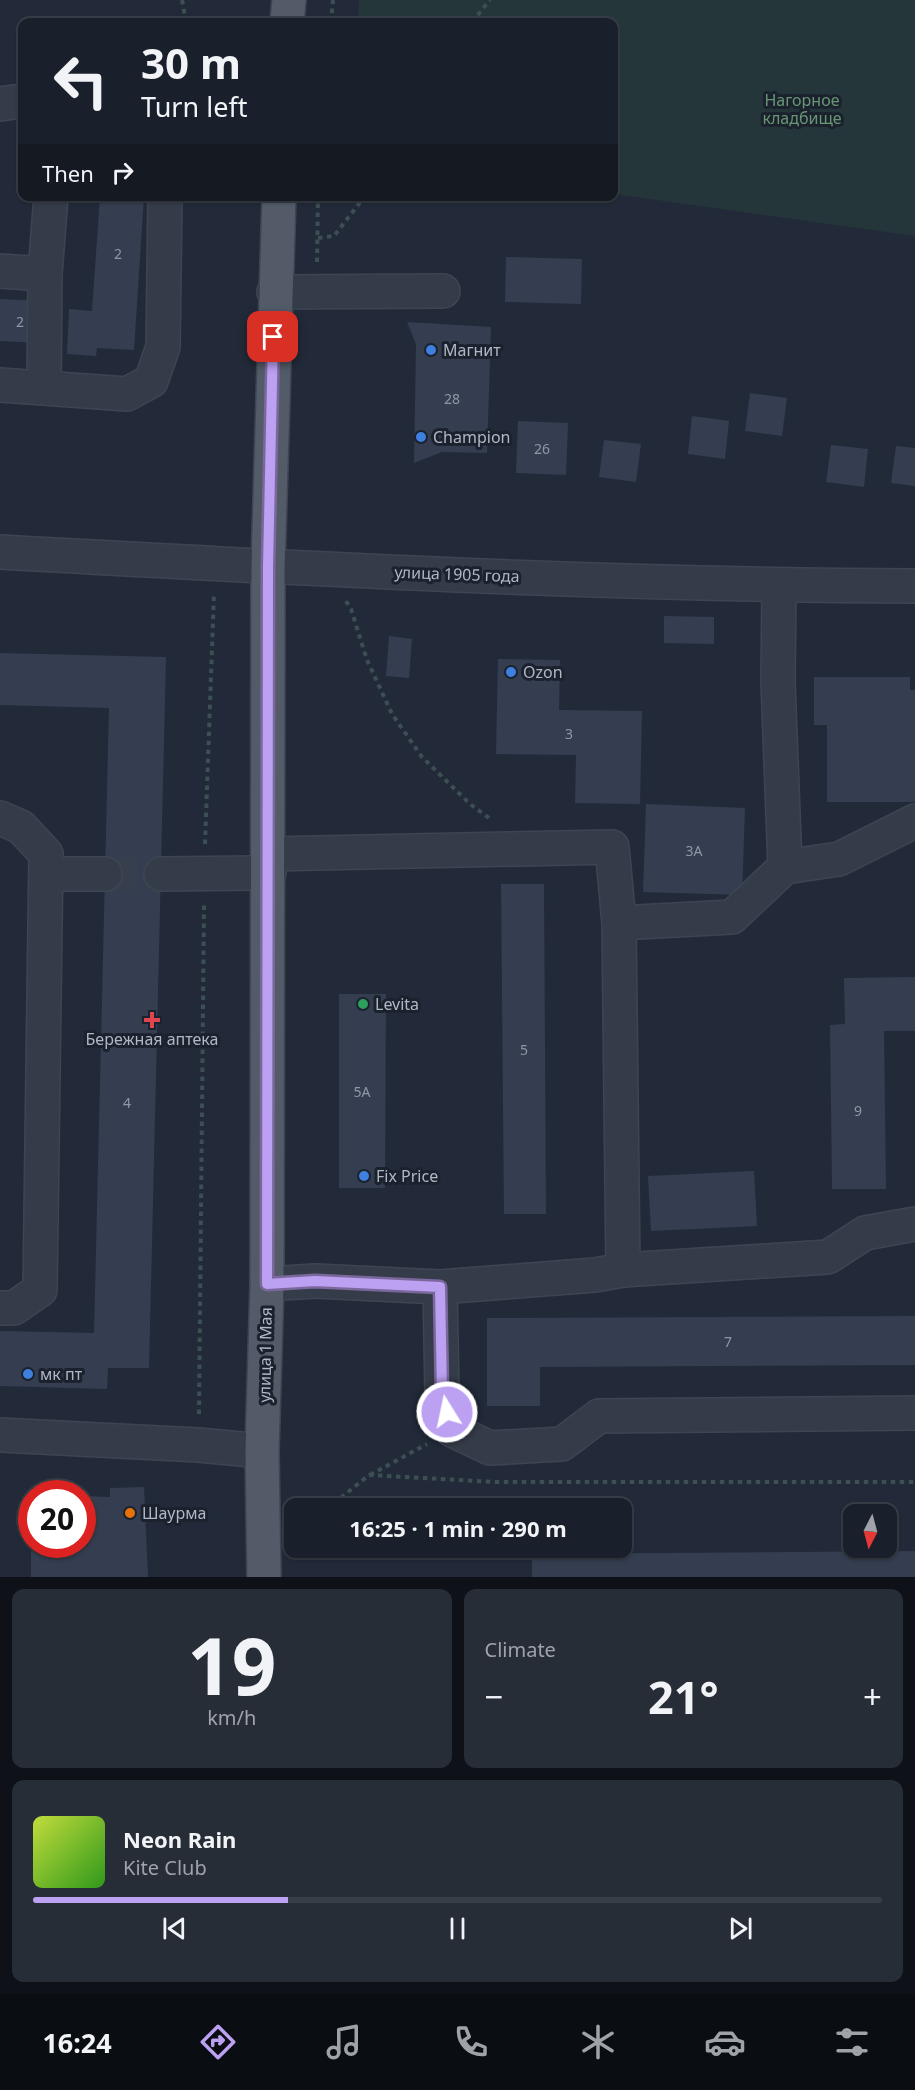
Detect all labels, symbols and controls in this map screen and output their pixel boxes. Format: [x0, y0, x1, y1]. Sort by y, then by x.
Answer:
text: 30 m [141, 34, 241, 91]
icon: left [42, 42, 120, 120]
text: Turn left [141, 88, 247, 125]
park label: Нагорное кладбище [762, 89, 842, 129]
icon: right [106, 156, 139, 189]
text: Then [42, 158, 94, 188]
house number: 2 [114, 244, 122, 263]
pin [247, 311, 298, 362]
house number: 2 [16, 312, 24, 331]
icon: arrive [256, 320, 289, 353]
place label: Магнит [443, 339, 501, 361]
marker: Магнит [424, 343, 438, 357]
house number: 28 [444, 389, 460, 408]
place label: Champion [433, 426, 510, 448]
marker: Champion [414, 430, 428, 444]
house number: 26 [534, 439, 550, 458]
street label: улица 1905 года [394, 561, 520, 587]
place label: Ozon [523, 661, 563, 683]
marker: Ozon [504, 665, 518, 679]
house number: 3 [565, 724, 573, 743]
house number: 3А [686, 841, 703, 860]
place label: Levita [375, 993, 419, 1015]
marker: Levita [356, 997, 370, 1011]
marker: Бережная аптека [145, 1013, 159, 1027]
place label: Бережная аптека [86, 1028, 218, 1050]
house number: 5 [520, 1040, 528, 1059]
house number: 5А [354, 1082, 371, 1101]
house number: 4 [123, 1093, 131, 1112]
house number: 9 [854, 1101, 862, 1120]
place label: Fix Price [376, 1165, 438, 1187]
marker: Fix Price [357, 1169, 371, 1183]
street label: улица 1 Мая [253, 1307, 277, 1403]
house number: 7 [724, 1332, 732, 1351]
place label: мк пт [40, 1363, 83, 1385]
marker: мк пт [21, 1367, 35, 1381]
position arrow [415, 1380, 479, 1444]
speed limit sign: 20 [18, 1480, 96, 1558]
place label: Шаурма [142, 1502, 206, 1524]
north arrow [843, 1504, 897, 1558]
map controls [843, 1504, 897, 1558]
marker: Шаурма [123, 1506, 137, 1520]
text: 16:25 · 1 min · 290 m [349, 1513, 567, 1543]
text: 19 [187, 1612, 276, 1718]
text: Climate [485, 1636, 556, 1663]
text: 21° [648, 1666, 719, 1727]
text: − [485, 1674, 503, 1719]
text: + [863, 1674, 882, 1719]
text: km/h [207, 1704, 256, 1731]
text: Neon Rain [123, 1824, 236, 1854]
text: Kite Club [123, 1854, 207, 1881]
icon: previous [158, 1912, 191, 1945]
icon: pause [441, 1912, 474, 1945]
icon: next [724, 1912, 757, 1945]
icon: directions [197, 2021, 239, 2063]
icon: music [323, 2021, 365, 2063]
icon: phone [450, 2021, 492, 2063]
icon: climate [577, 2021, 619, 2063]
icon: car [704, 2021, 746, 2063]
icon: filters [831, 2021, 873, 2063]
text: 16:24 [42, 2024, 112, 2061]

